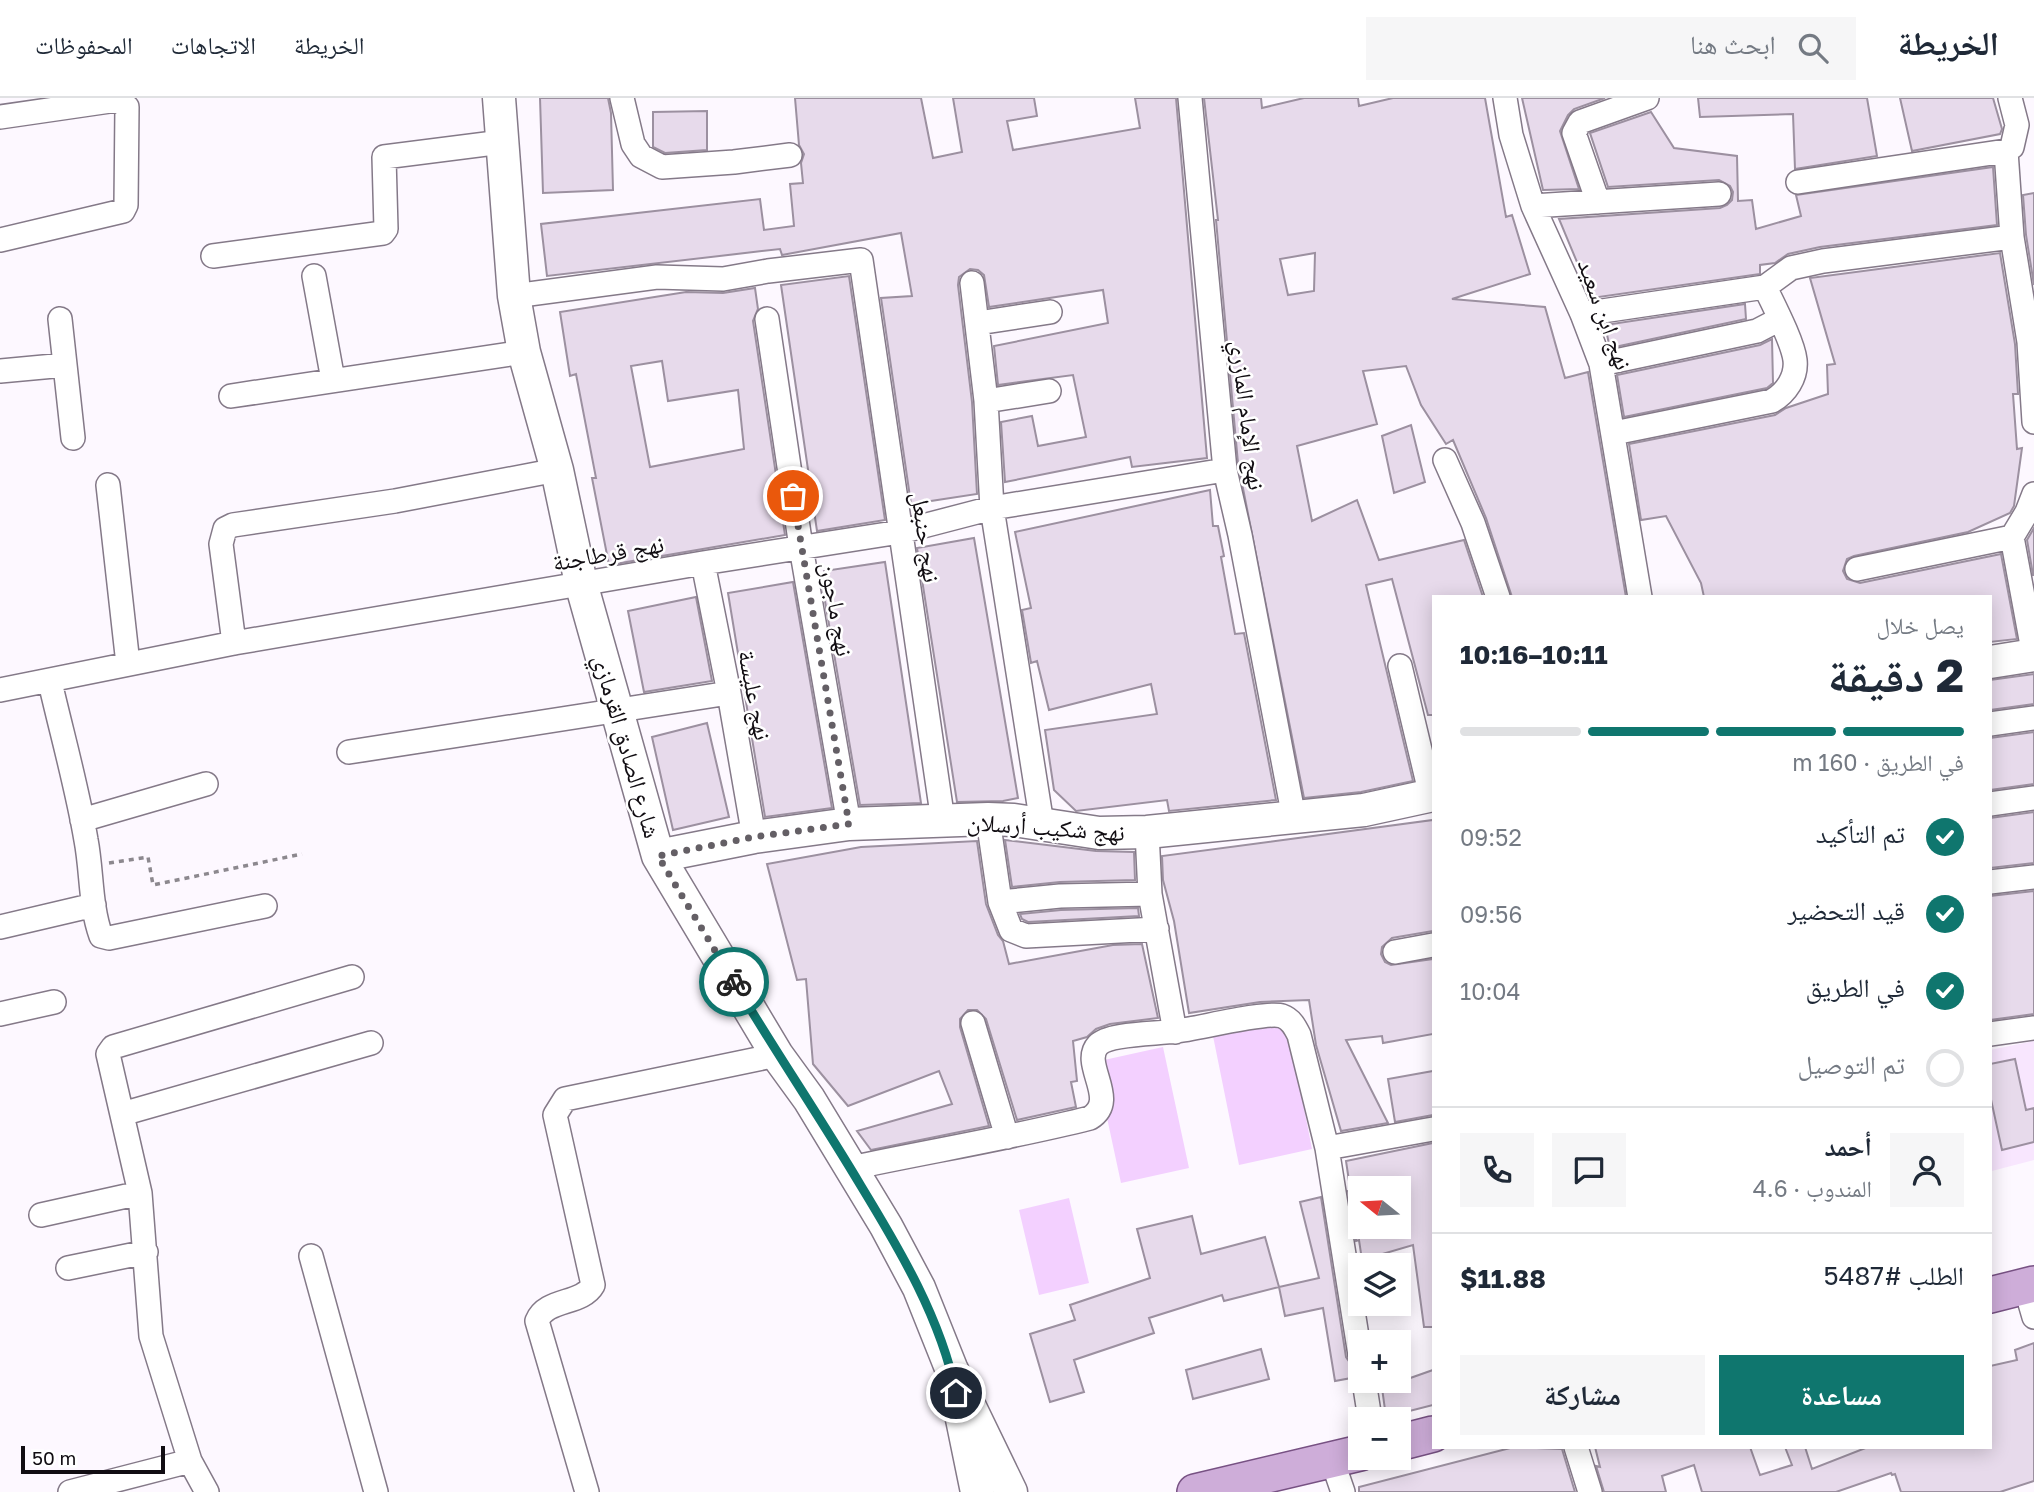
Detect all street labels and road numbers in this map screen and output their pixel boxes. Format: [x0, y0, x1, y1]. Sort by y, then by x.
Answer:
street label: نهج ابن سعيد [1571, 255, 1639, 374]
street label: نهج الإمام المازري [1219, 338, 1273, 492]
street label: نهج حنبعل [904, 490, 948, 584]
street label: نهج قرطاجنة [550, 528, 666, 578]
street label: نهج ماجون [813, 560, 861, 659]
street label: نهج عليسة [731, 648, 779, 743]
street label: شارع الصادق القرمازي [582, 651, 668, 843]
street label: نهج شكيب أرسلان [966, 806, 1126, 848]

